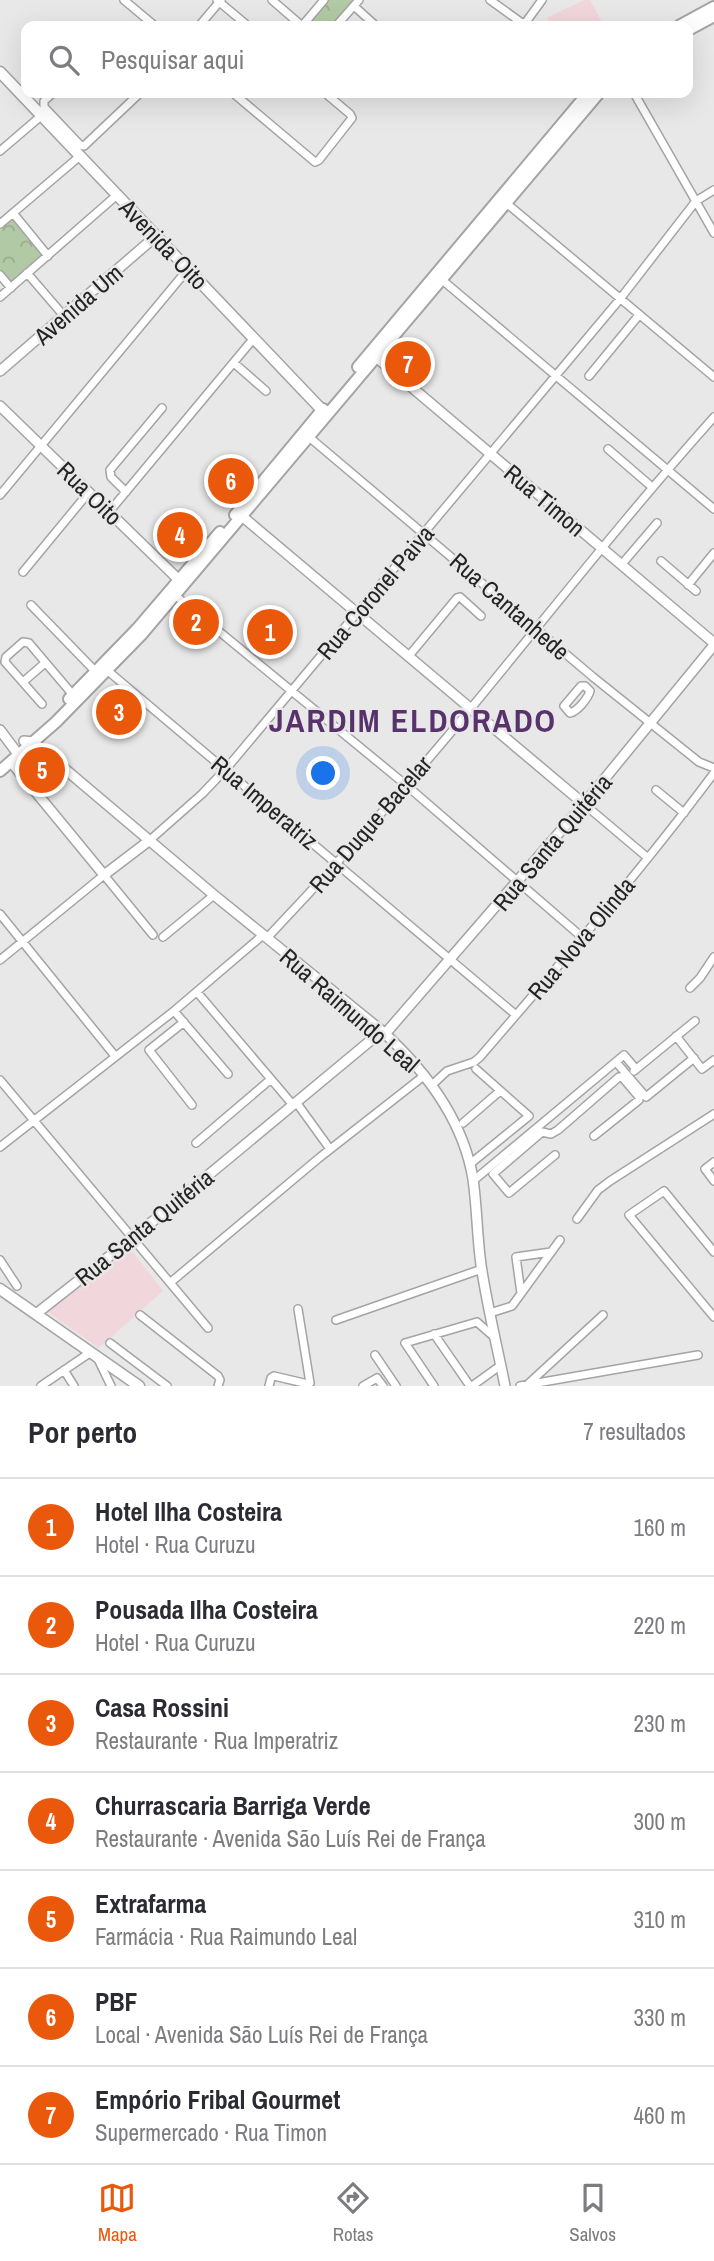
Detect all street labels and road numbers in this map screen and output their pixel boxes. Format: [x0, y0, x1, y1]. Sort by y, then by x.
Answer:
street label: Avenida Oito [112, 191, 215, 296]
street label: Avenida Um [26, 257, 129, 352]
street label: Rua Oito [51, 454, 129, 532]
street label: Rua Timon [498, 457, 592, 543]
street label: Rua Coronel Paiva [309, 518, 441, 666]
street label: Rua Cantanhede [443, 545, 577, 667]
street label: Rua Imperatriz [205, 748, 325, 856]
street label: Rua Duque Bacelar [302, 748, 439, 899]
street label: Rua Santa Quitéria [485, 767, 619, 917]
street label: Rua Nova Olinda [520, 870, 642, 1006]
street label: Rua Raimundo Leal [273, 941, 427, 1079]
street label: Rua Santa Quitéria [68, 1161, 220, 1293]

